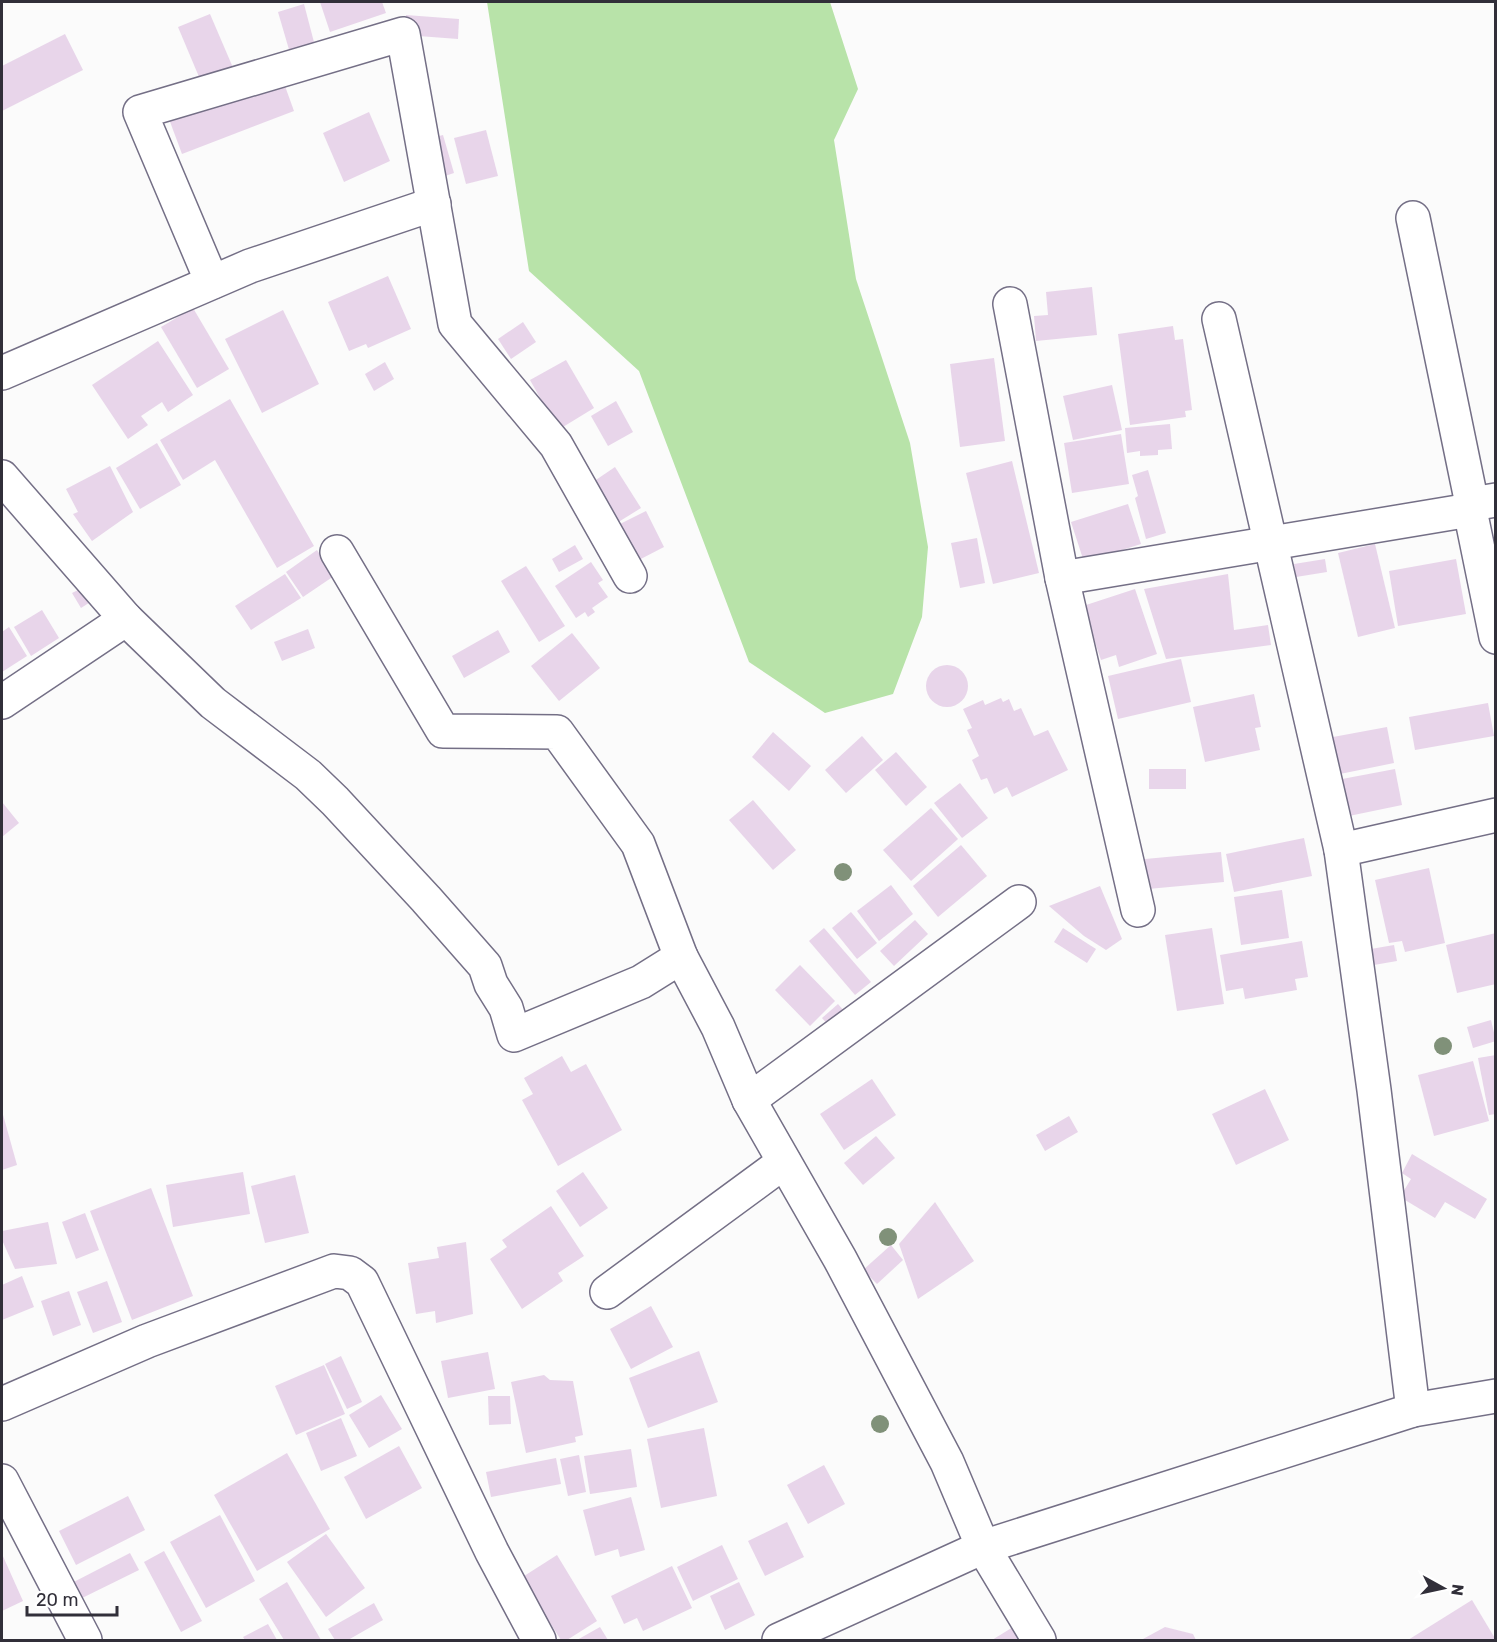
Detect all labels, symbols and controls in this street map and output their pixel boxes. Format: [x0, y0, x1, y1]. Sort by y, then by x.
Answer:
north arrow [1413, 1558, 1473, 1618]
scale bar [27, 1579, 117, 1617]
text: N [1447, 1583, 1468, 1597]
text: 20 m [36, 1589, 78, 1611]

